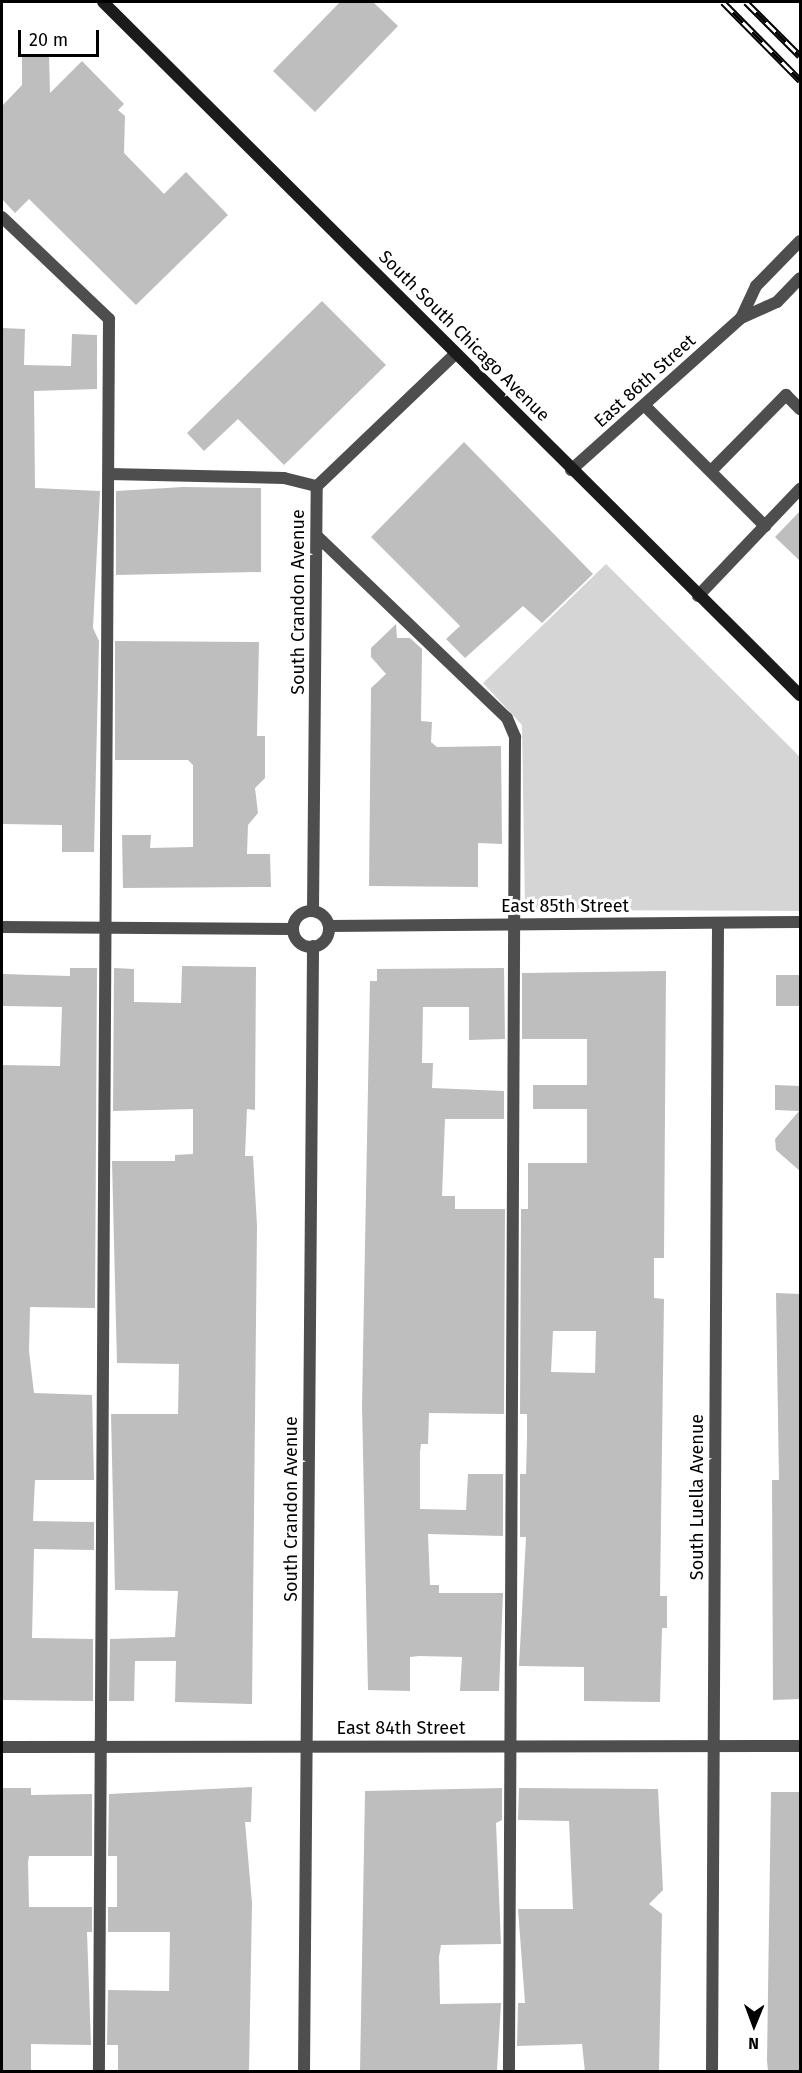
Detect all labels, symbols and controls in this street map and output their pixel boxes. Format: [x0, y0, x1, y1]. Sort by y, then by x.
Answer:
scale bar [21, 18, 102, 56]
text: 20 m [29, 29, 68, 51]
street label: South South Chicago Avenue [374, 246, 554, 426]
street label: East 86th Street [590, 330, 700, 432]
street label: South Crandon Avenue [287, 509, 309, 695]
street label: East 85th Street [501, 895, 629, 917]
street label: South Luella Avenue [686, 1414, 708, 1580]
street label: South Crandon Avenue [280, 1416, 302, 1602]
street label: East 84th Street [337, 1717, 465, 1739]
north arrow [724, 1995, 784, 2055]
text: N [748, 2034, 759, 2053]

